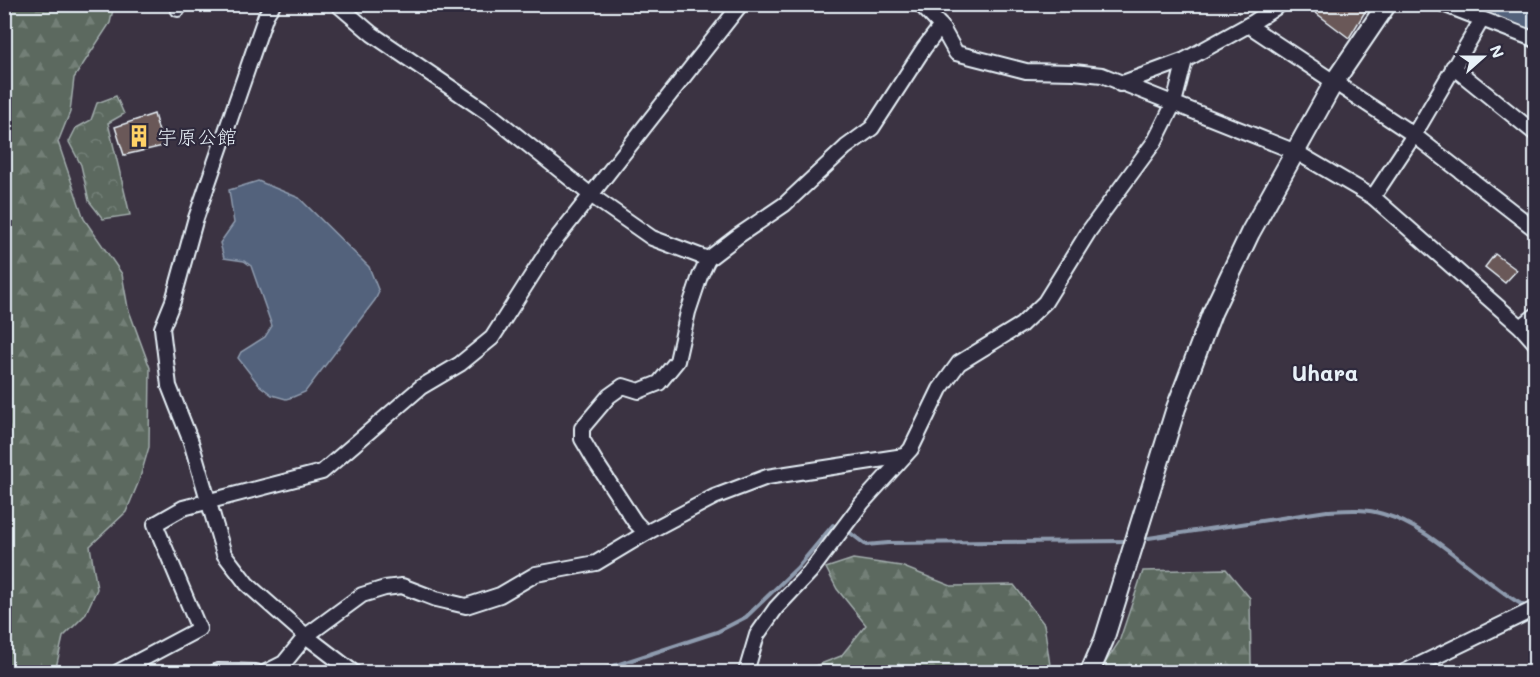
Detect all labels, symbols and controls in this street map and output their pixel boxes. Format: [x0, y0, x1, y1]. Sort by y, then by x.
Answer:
north arrow [1453, 27, 1513, 87]
text: N [1485, 42, 1509, 61]
building icon: 宇原公館 [126, 123, 152, 149]
place label: 宇原公館 [157, 123, 237, 149]
district label: Uhara [1292, 358, 1358, 387]

